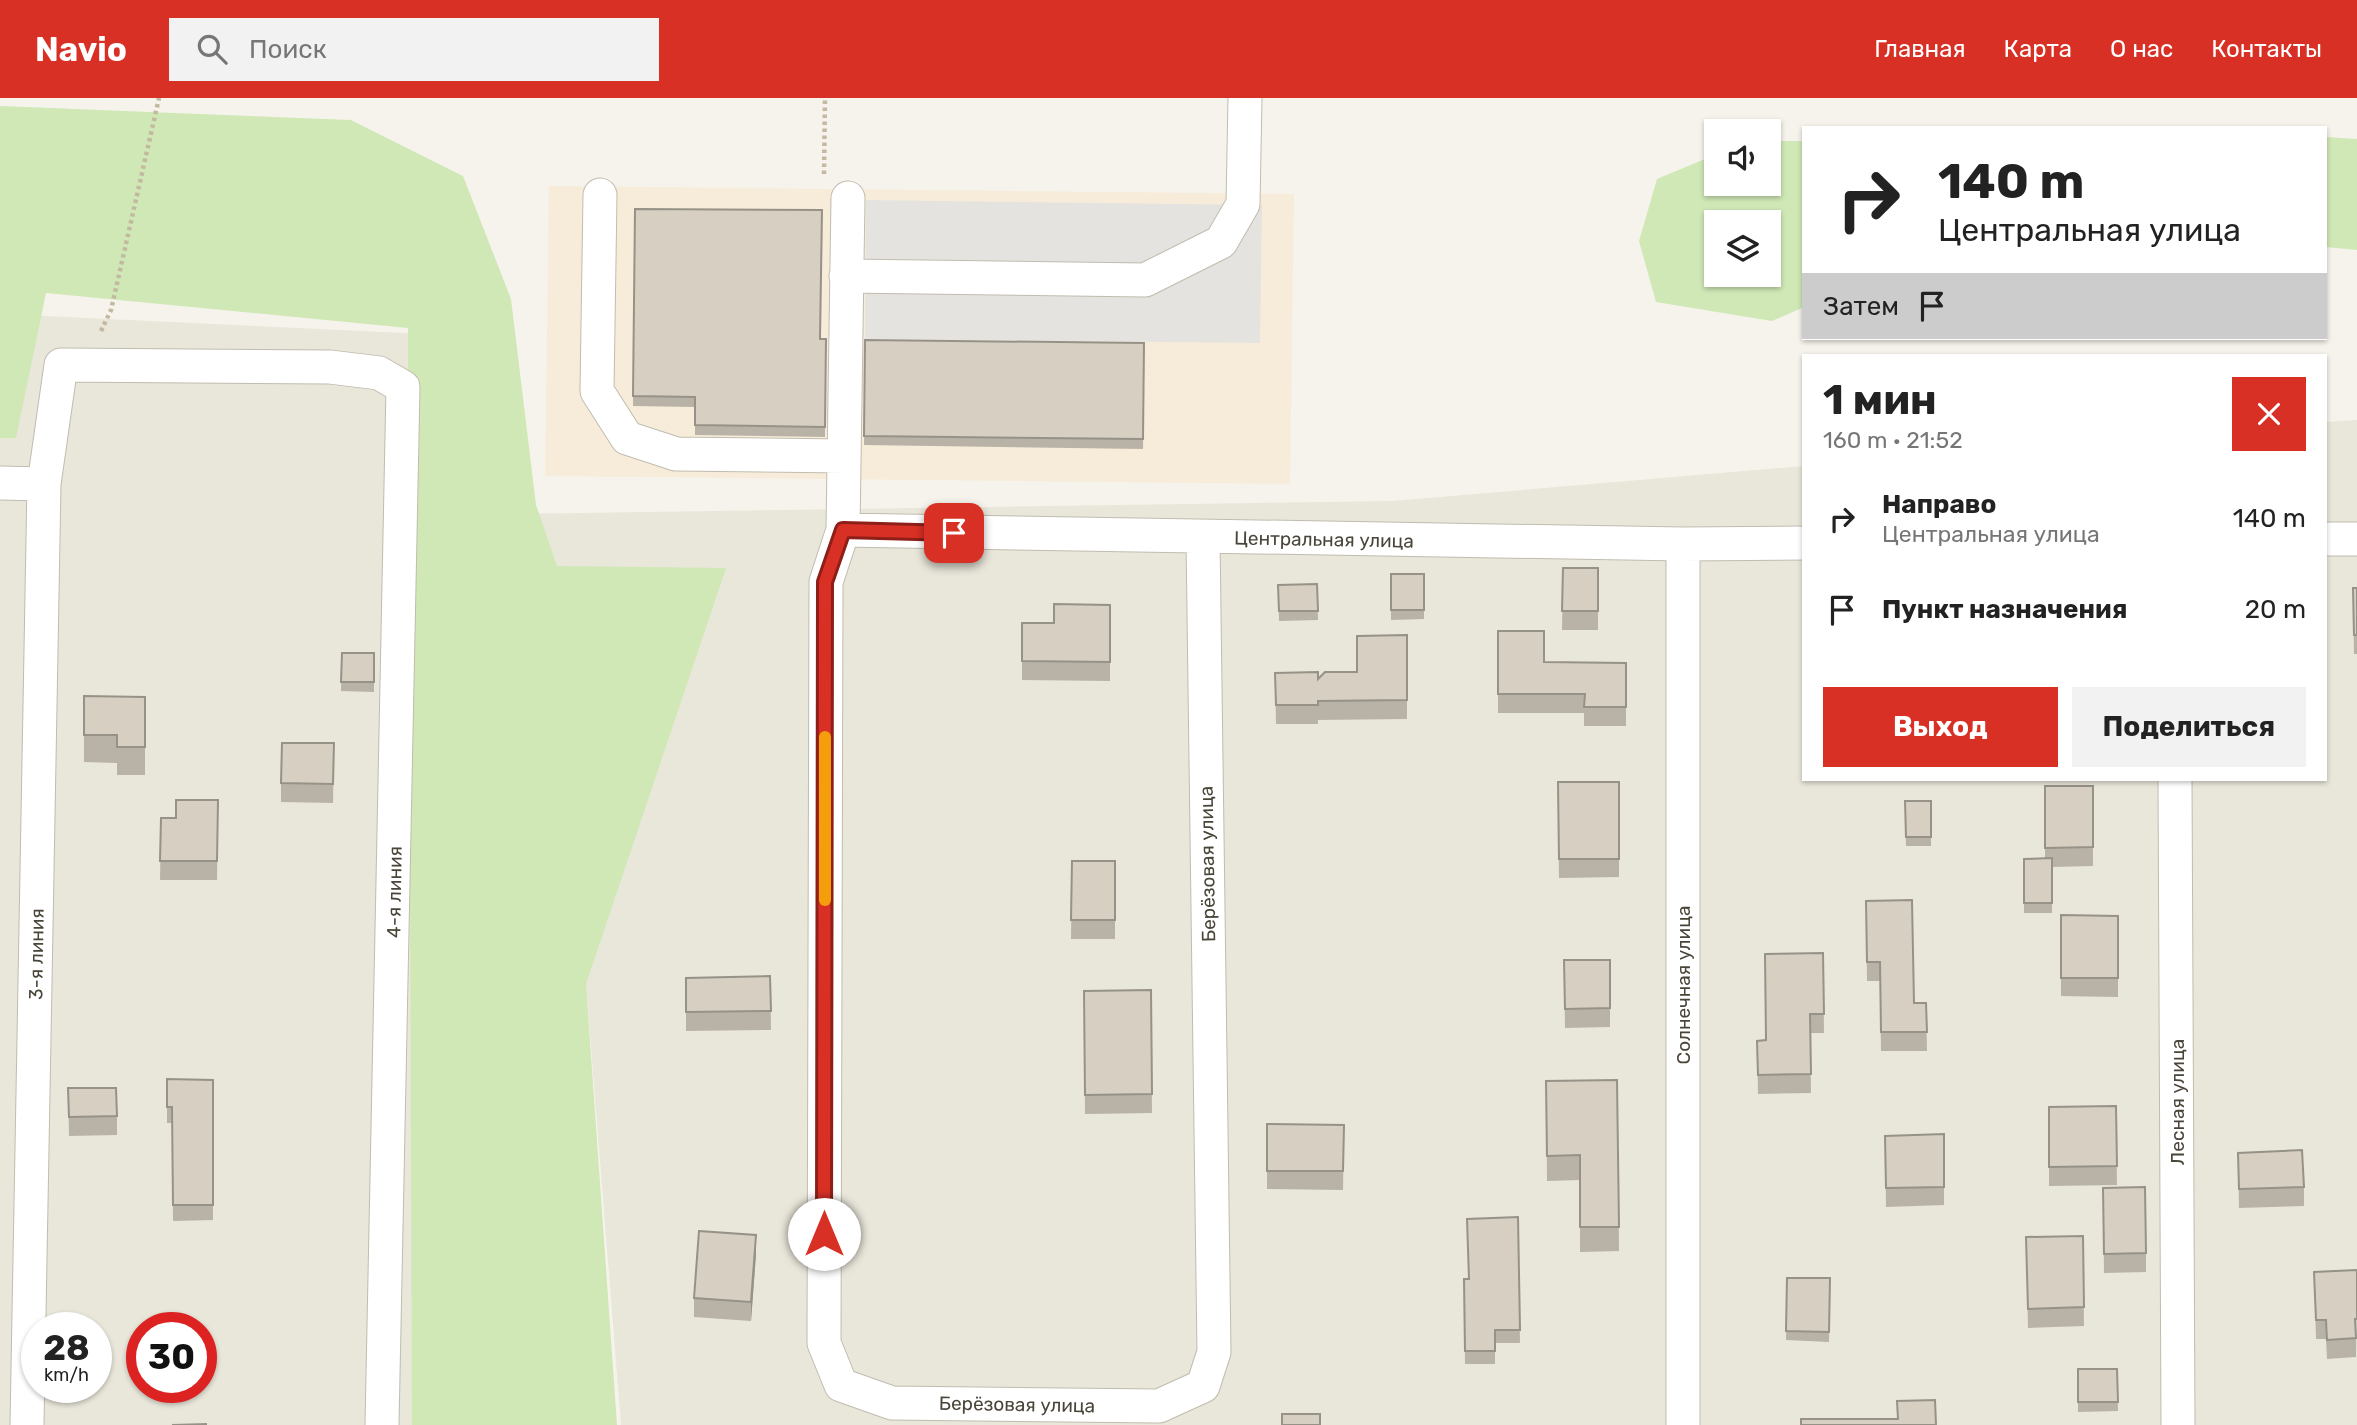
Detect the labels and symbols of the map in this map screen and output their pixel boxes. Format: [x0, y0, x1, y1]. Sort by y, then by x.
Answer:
pin [924, 503, 984, 563]
street label: Центральная улица [1234, 526, 1414, 553]
street label: Берёзовая улица [1195, 786, 1220, 942]
street label: 4-я линия [382, 846, 407, 938]
street label: Солнечная улица [1672, 906, 1695, 1064]
street label: 3-я линия [24, 908, 49, 1000]
street label: Лесная улица [2166, 1039, 2189, 1165]
position arrow [787, 1197, 861, 1271]
speed limit sign: 30 [126, 1312, 217, 1403]
street label: Берёзовая улица [939, 1392, 1095, 1417]

